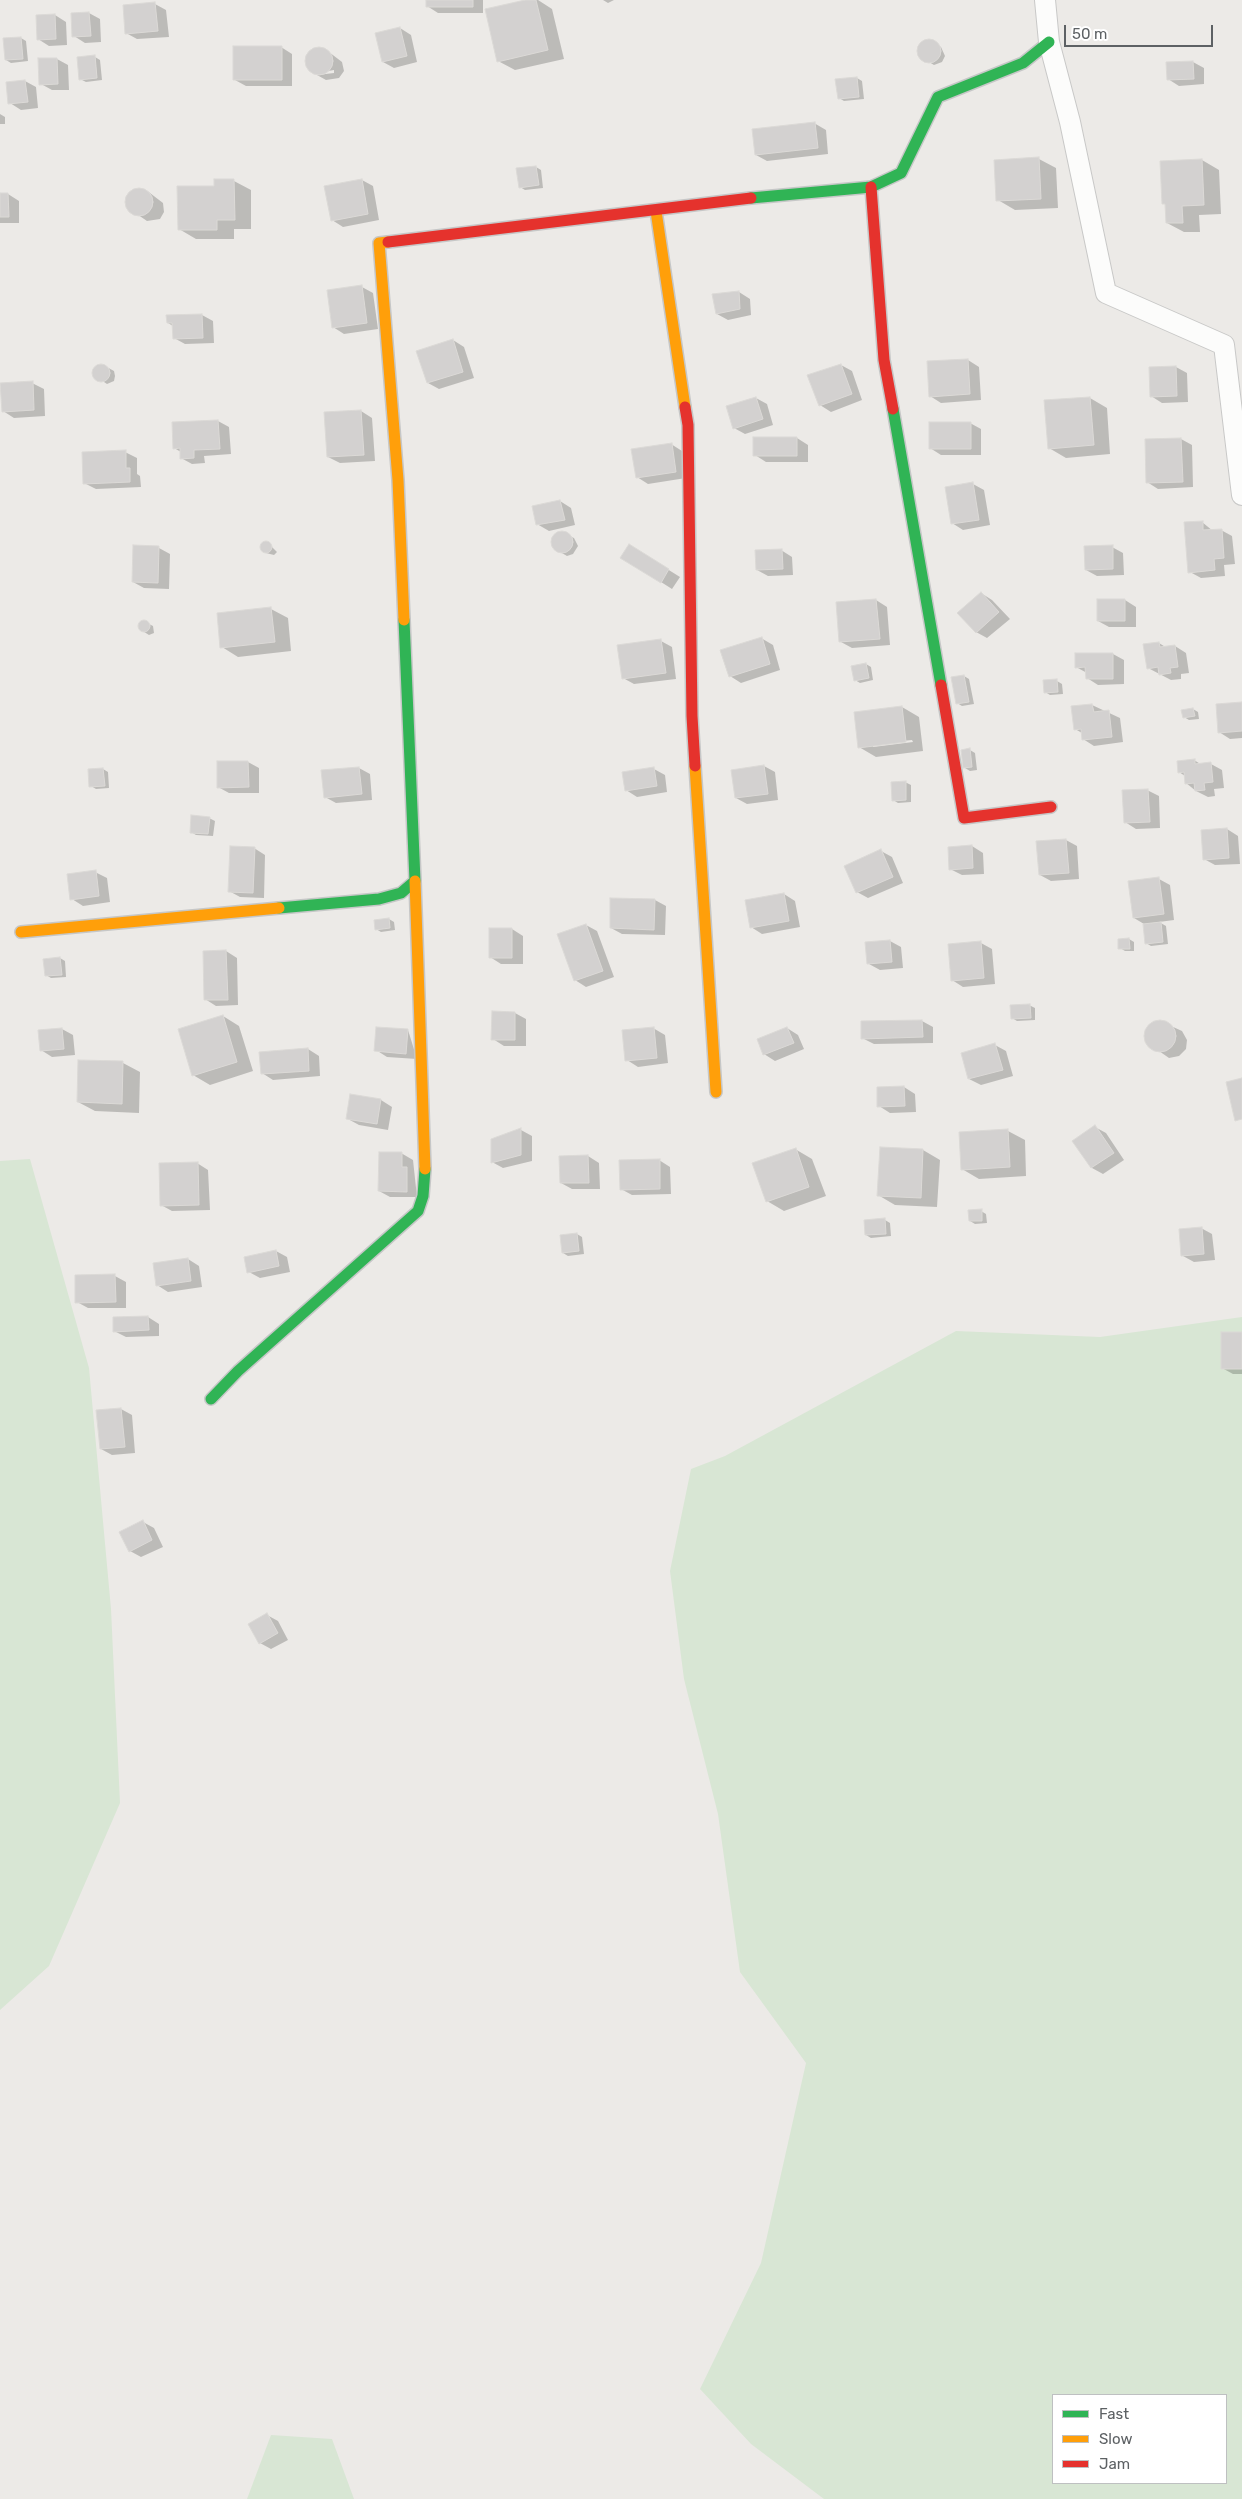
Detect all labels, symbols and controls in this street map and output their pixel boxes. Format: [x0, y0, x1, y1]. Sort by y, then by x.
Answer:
scale bar [1067, 15, 1216, 47]
text: 50 m [1072, 25, 1107, 43]
legend [1052, 2394, 1227, 2484]
text: Fast [1099, 2405, 1129, 2423]
text: Slow [1099, 2430, 1132, 2448]
text: Jam [1099, 2455, 1130, 2473]

